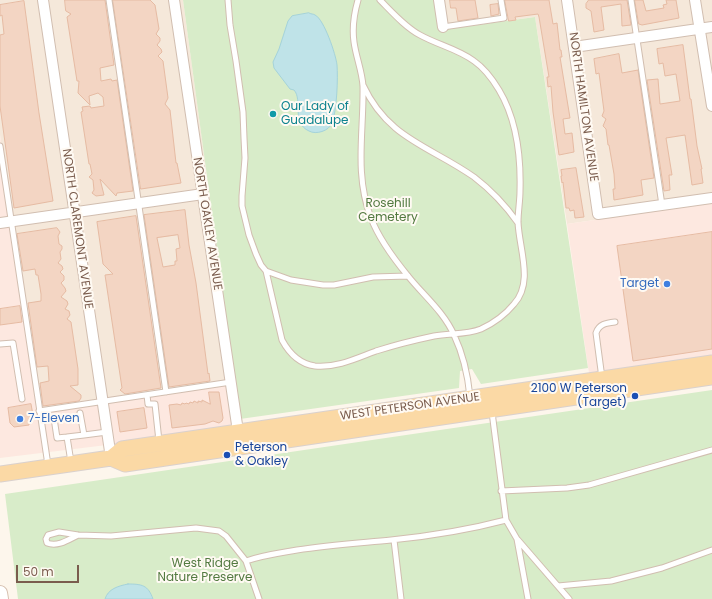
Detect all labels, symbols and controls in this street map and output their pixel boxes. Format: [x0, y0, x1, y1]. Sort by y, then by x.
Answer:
street label: NORTH HAMILTON AVENUE [565, 31, 601, 183]
place label: Our Lady of Guadalupe [281, 100, 349, 128]
marker: Our Lady of Guadalupe [268, 109, 278, 119]
street label: NORTH CLAREMONT AVENUE [59, 148, 95, 310]
street label: NORTH OAKLEY AVENUE [189, 156, 225, 292]
park label: Rosehill Cemetery [358, 197, 418, 225]
place label: Target [620, 277, 659, 291]
marker: Target [662, 279, 672, 289]
place label: 2100 W Peterson (Target) [531, 382, 627, 410]
street label: WEST PETERSON AVENUE [339, 390, 481, 424]
marker: 2100 W Peterson (Target) [630, 391, 640, 401]
place label: 7-Eleven [28, 412, 80, 426]
marker: 7-Eleven [15, 414, 25, 424]
place label: Peterson & Oakley [235, 441, 288, 469]
marker: Peterson & Oakley [222, 450, 232, 460]
scale bar [18, 557, 81, 583]
park label: West Ridge Nature Preserve [158, 557, 252, 585]
text: 50 m [23, 563, 54, 580]

